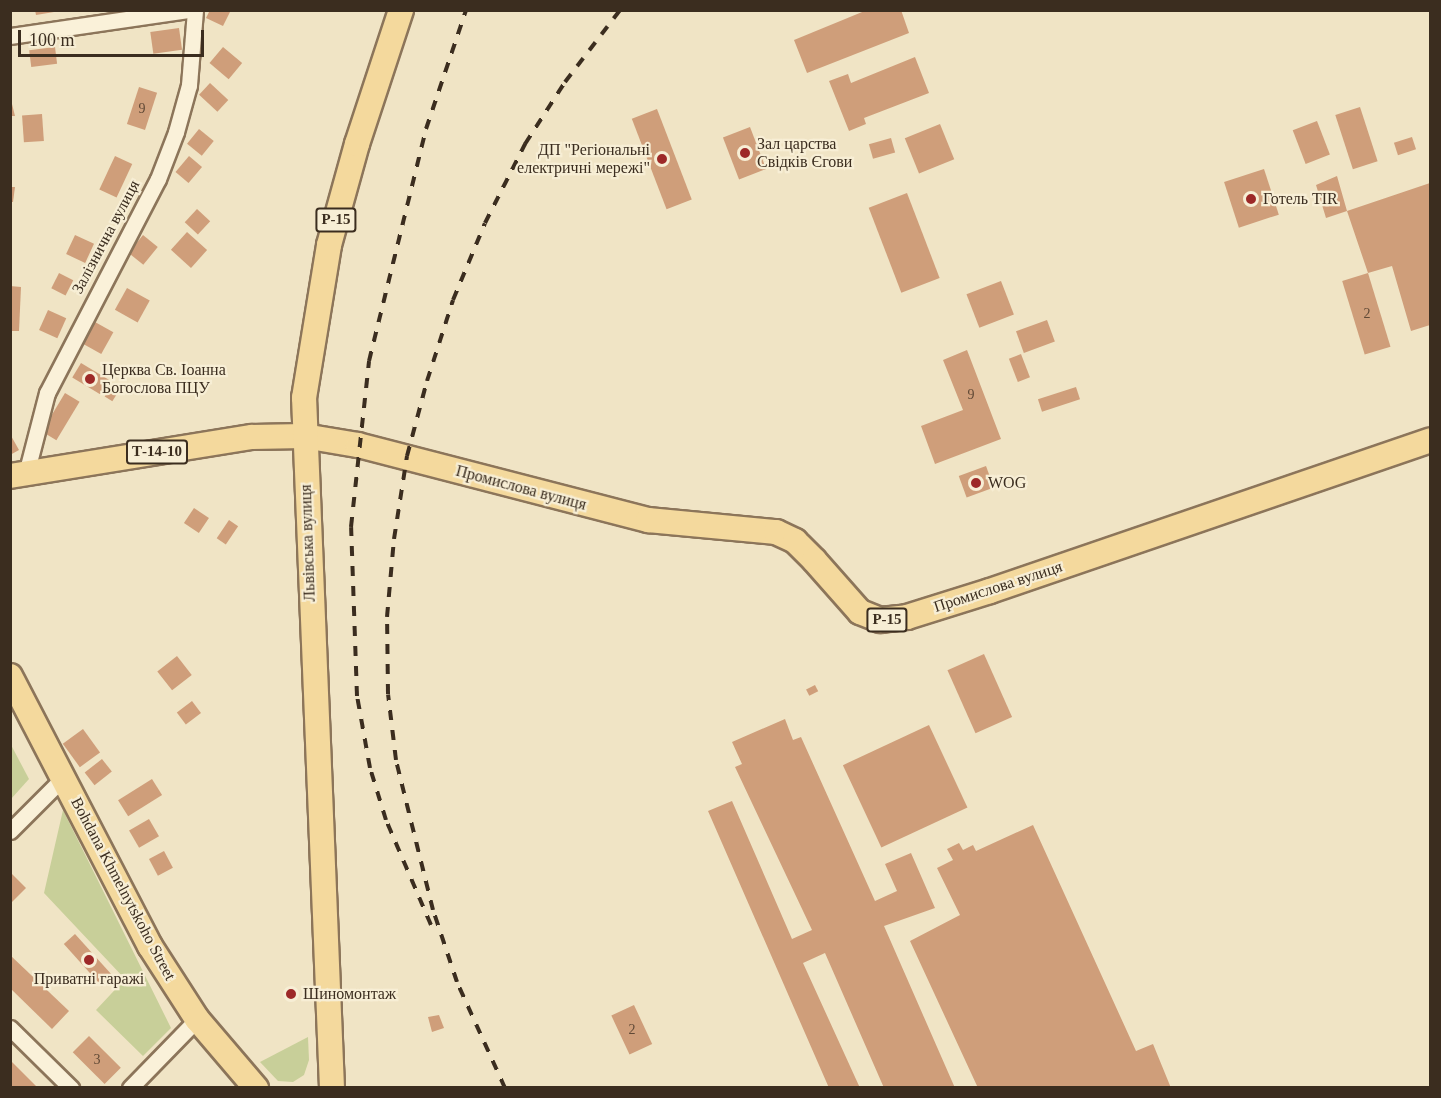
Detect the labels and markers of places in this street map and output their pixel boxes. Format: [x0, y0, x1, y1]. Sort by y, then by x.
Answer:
place label: Зал царства Свідків Єгови [757, 134, 852, 172]
place label: ДП "Регіональні електричні мережі" [517, 140, 650, 178]
marker: Зал царства Свідків Єгови [738, 146, 752, 160]
marker: ДП "Регіональні електричні мережі" [655, 152, 669, 166]
place label: Готель TIR [1263, 189, 1338, 209]
marker: Готель TIR [1244, 192, 1258, 206]
place label: Церква Св. Іоанна Богослова ПЦУ [102, 360, 226, 398]
marker: Церква Св. Іоанна Богослова ПЦУ [83, 372, 97, 386]
place label: WOG [988, 473, 1026, 493]
marker: WOG [969, 476, 983, 490]
marker: Приватні гаражі [82, 953, 96, 967]
place label: Приватні гаражі [34, 969, 144, 989]
place label: Шиномонтаж [303, 984, 396, 1004]
marker: Шиномонтаж [284, 987, 298, 1001]

